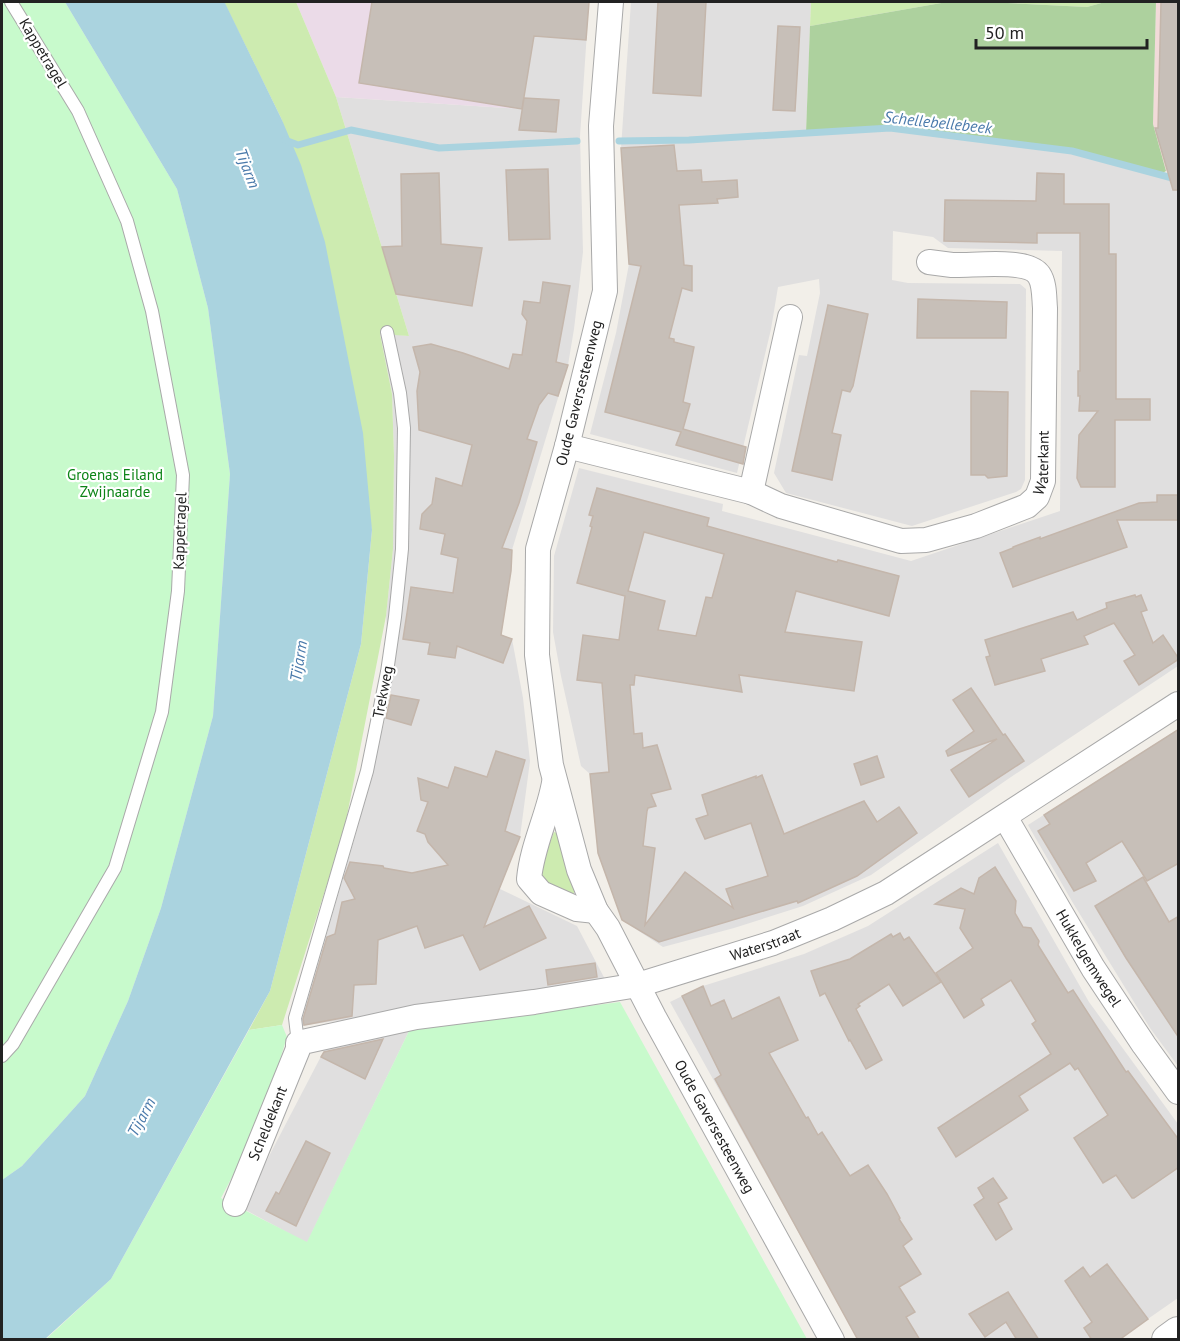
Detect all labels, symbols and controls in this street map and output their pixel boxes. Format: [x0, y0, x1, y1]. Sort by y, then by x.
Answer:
scale bar [976, 12, 1147, 50]
street label: Kappetragel [15, 15, 72, 91]
text: 50 m [985, 21, 1024, 44]
water label: Schellebellebeek [883, 106, 994, 138]
water label: Tijarm [231, 145, 265, 191]
street label: Oude Gaversesteenweg [551, 318, 606, 468]
street label: Waterkant [1029, 430, 1053, 498]
park label: Groenas Eiland Zwijnaarde [67, 465, 163, 501]
street label: Kappetragel [169, 491, 190, 570]
water label: Tijarm [285, 639, 311, 683]
street label: Trekweg [368, 664, 397, 720]
street label: Hukkelgemwegel [1052, 906, 1126, 1011]
street label: Waterstraat [727, 923, 803, 965]
street label: Oude Gaversesteenweg [670, 1056, 759, 1196]
street label: Scheldekant [244, 1083, 291, 1163]
water label: Tijarm [122, 1094, 160, 1140]

